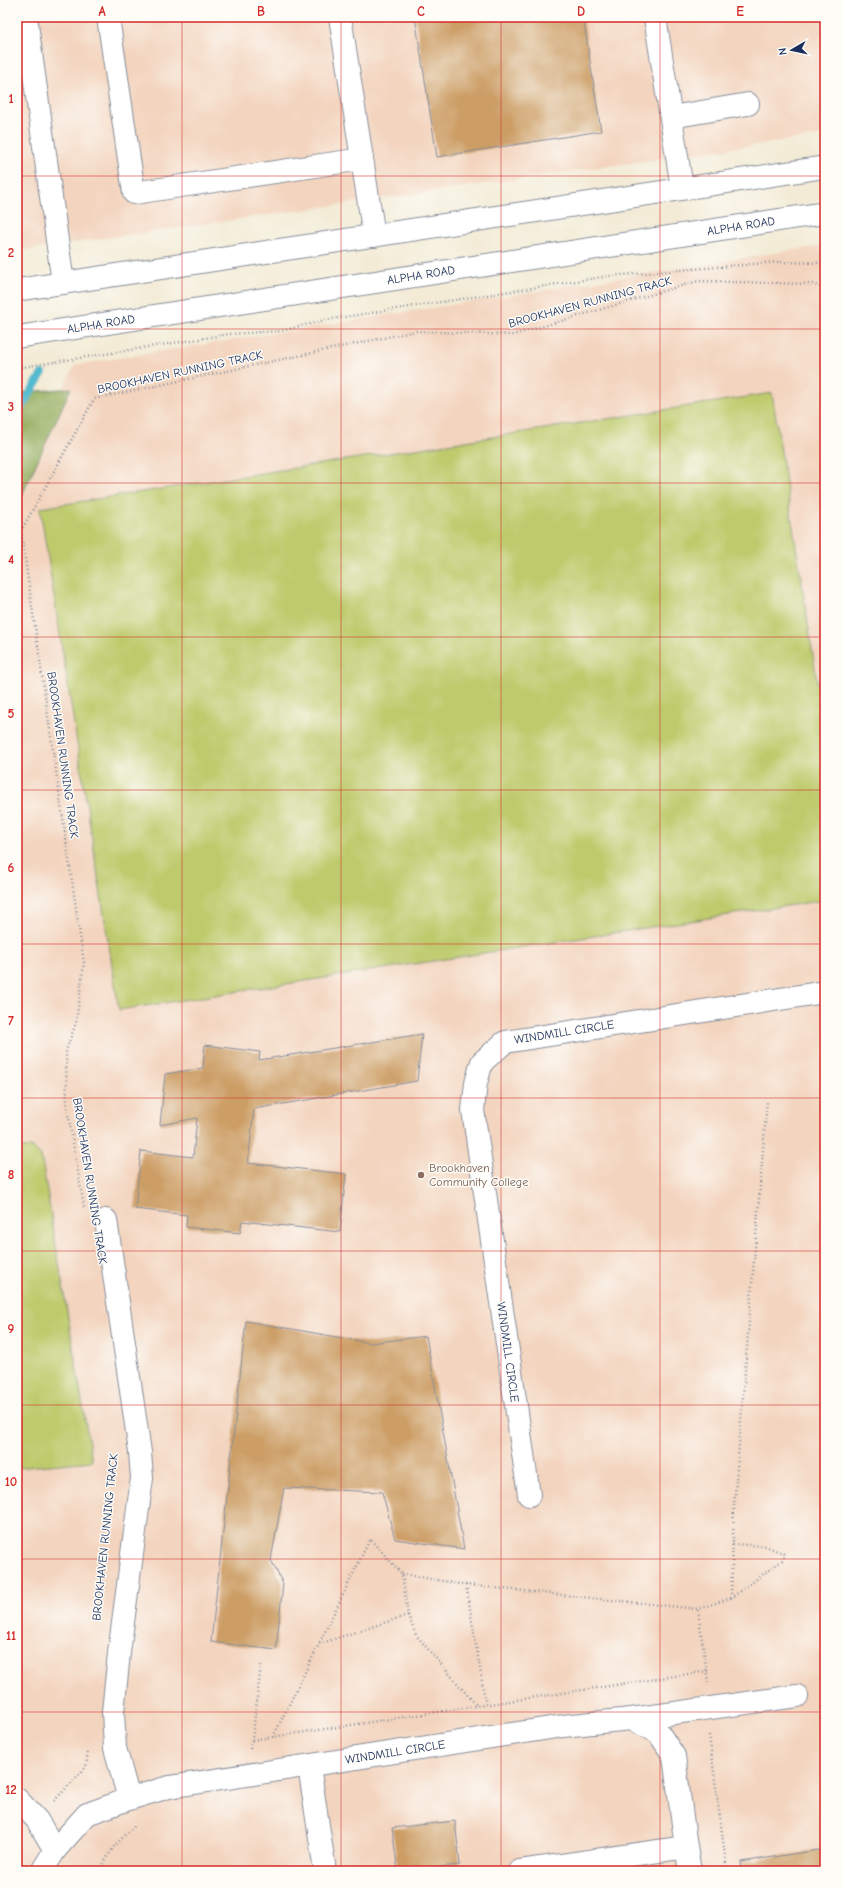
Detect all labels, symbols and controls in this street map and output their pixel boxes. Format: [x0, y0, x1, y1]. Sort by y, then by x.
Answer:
text: A [98, 4, 106, 19]
text: B [257, 4, 265, 19]
text: C [417, 4, 425, 19]
text: D [577, 4, 585, 19]
text: E [736, 4, 744, 19]
north arrow [772, 30, 812, 70]
text: N [776, 47, 790, 56]
text: 1 [8, 91, 14, 106]
street label: ALPHA ROAD [706, 214, 776, 238]
text: 2 [8, 245, 14, 260]
street label: ALPHA ROAD [386, 263, 456, 287]
street label: BROOKHAVEN RUNNING TRACK [507, 273, 673, 331]
street label: ALPHA ROAD [66, 312, 136, 336]
street label: BROOKHAVEN RUNNING TRACK [96, 348, 264, 396]
text: 3 [8, 399, 14, 414]
text: 4 [8, 552, 14, 567]
street label: BROOKHAVEN RUNNING TRACK [44, 671, 82, 840]
text: 5 [8, 706, 15, 721]
text: 6 [8, 860, 15, 875]
text: 7 [8, 1013, 14, 1028]
street label: WINDMILL CIRCLE [513, 1017, 615, 1047]
street label: BROOKHAVEN RUNNING TRACK [70, 1097, 110, 1265]
place label: Brookhaven Community College [429, 1161, 528, 1189]
text: 8 [8, 1167, 14, 1182]
marker: Brookhaven Community College [416, 1170, 426, 1180]
street label: WINDMILL CIRCLE [494, 1301, 522, 1403]
text: 9 [8, 1321, 15, 1336]
street label: BROOKHAVEN RUNNING TRACK [89, 1452, 121, 1621]
text: 10 [5, 1474, 17, 1489]
text: 11 [6, 1628, 16, 1643]
street label: WINDMILL CIRCLE [344, 1737, 446, 1767]
text: 12 [5, 1782, 17, 1797]

